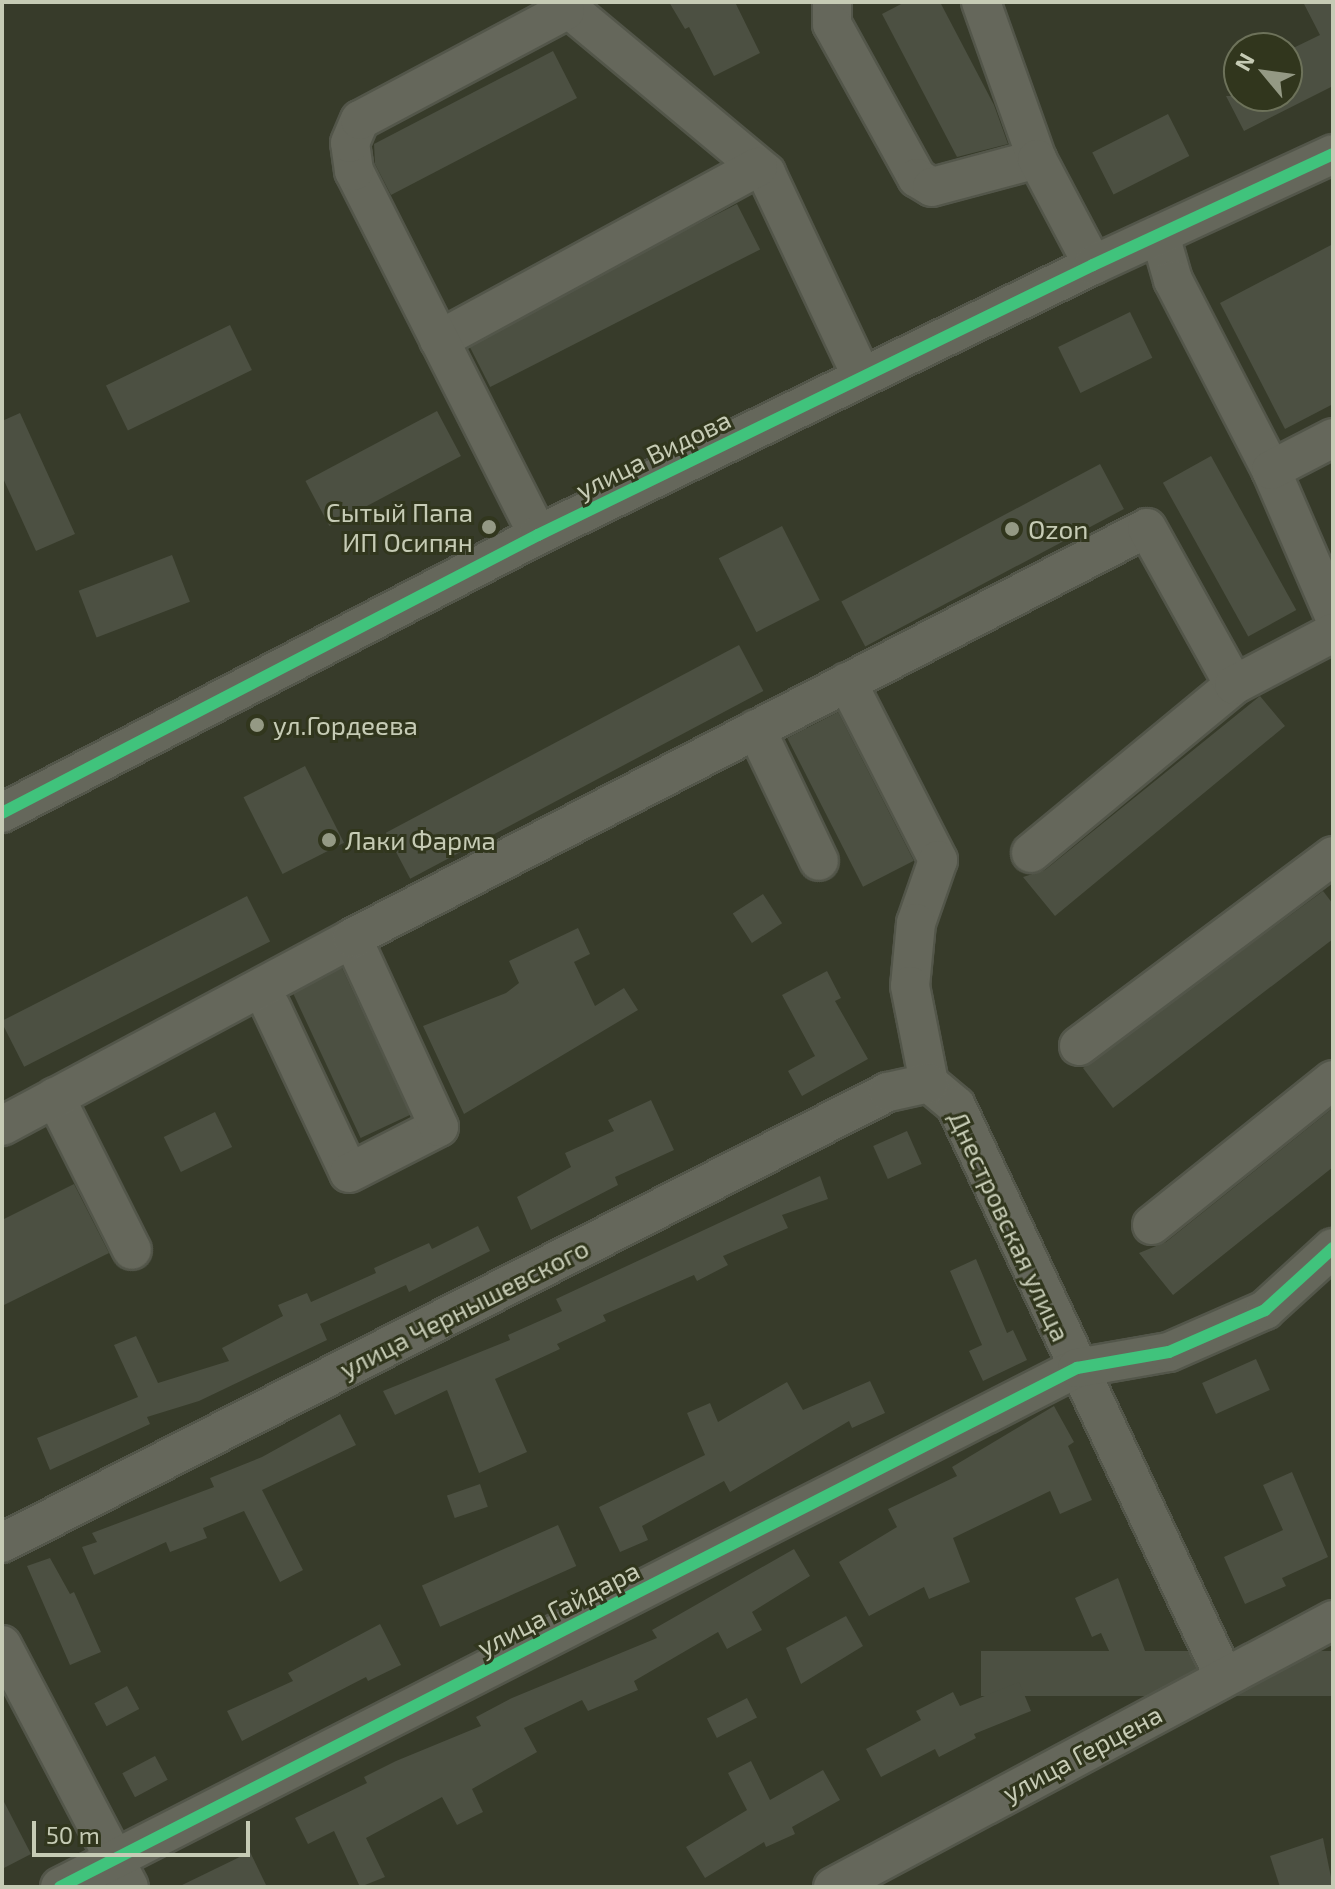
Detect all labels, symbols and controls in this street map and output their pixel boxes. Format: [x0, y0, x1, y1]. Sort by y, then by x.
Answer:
north arrow [1223, 32, 1303, 112]
text: N [1229, 48, 1259, 75]
street label: улица Видова [570, 403, 736, 505]
place label: Сытый Папа ИП Осипян [326, 496, 473, 558]
place label: Ozon [1028, 513, 1088, 545]
marker: Сытый Папа ИП Осипян [480, 518, 498, 536]
marker: Ozon [1003, 520, 1021, 538]
place label: ул.Гордеева [273, 709, 418, 741]
marker: ул.Гордеева [248, 716, 266, 734]
place label: Лаки Фарма [345, 824, 496, 856]
marker: Лаки Фарма [320, 831, 338, 849]
street label: Днестровская улица [943, 1106, 1077, 1346]
street label: улица Чернышевского [334, 1232, 594, 1384]
street label: улица Гайдара [472, 1554, 644, 1662]
street label: улица Герцена [997, 1698, 1167, 1808]
scale bar [36, 1805, 254, 1855]
text: 50 m [46, 1820, 100, 1849]

